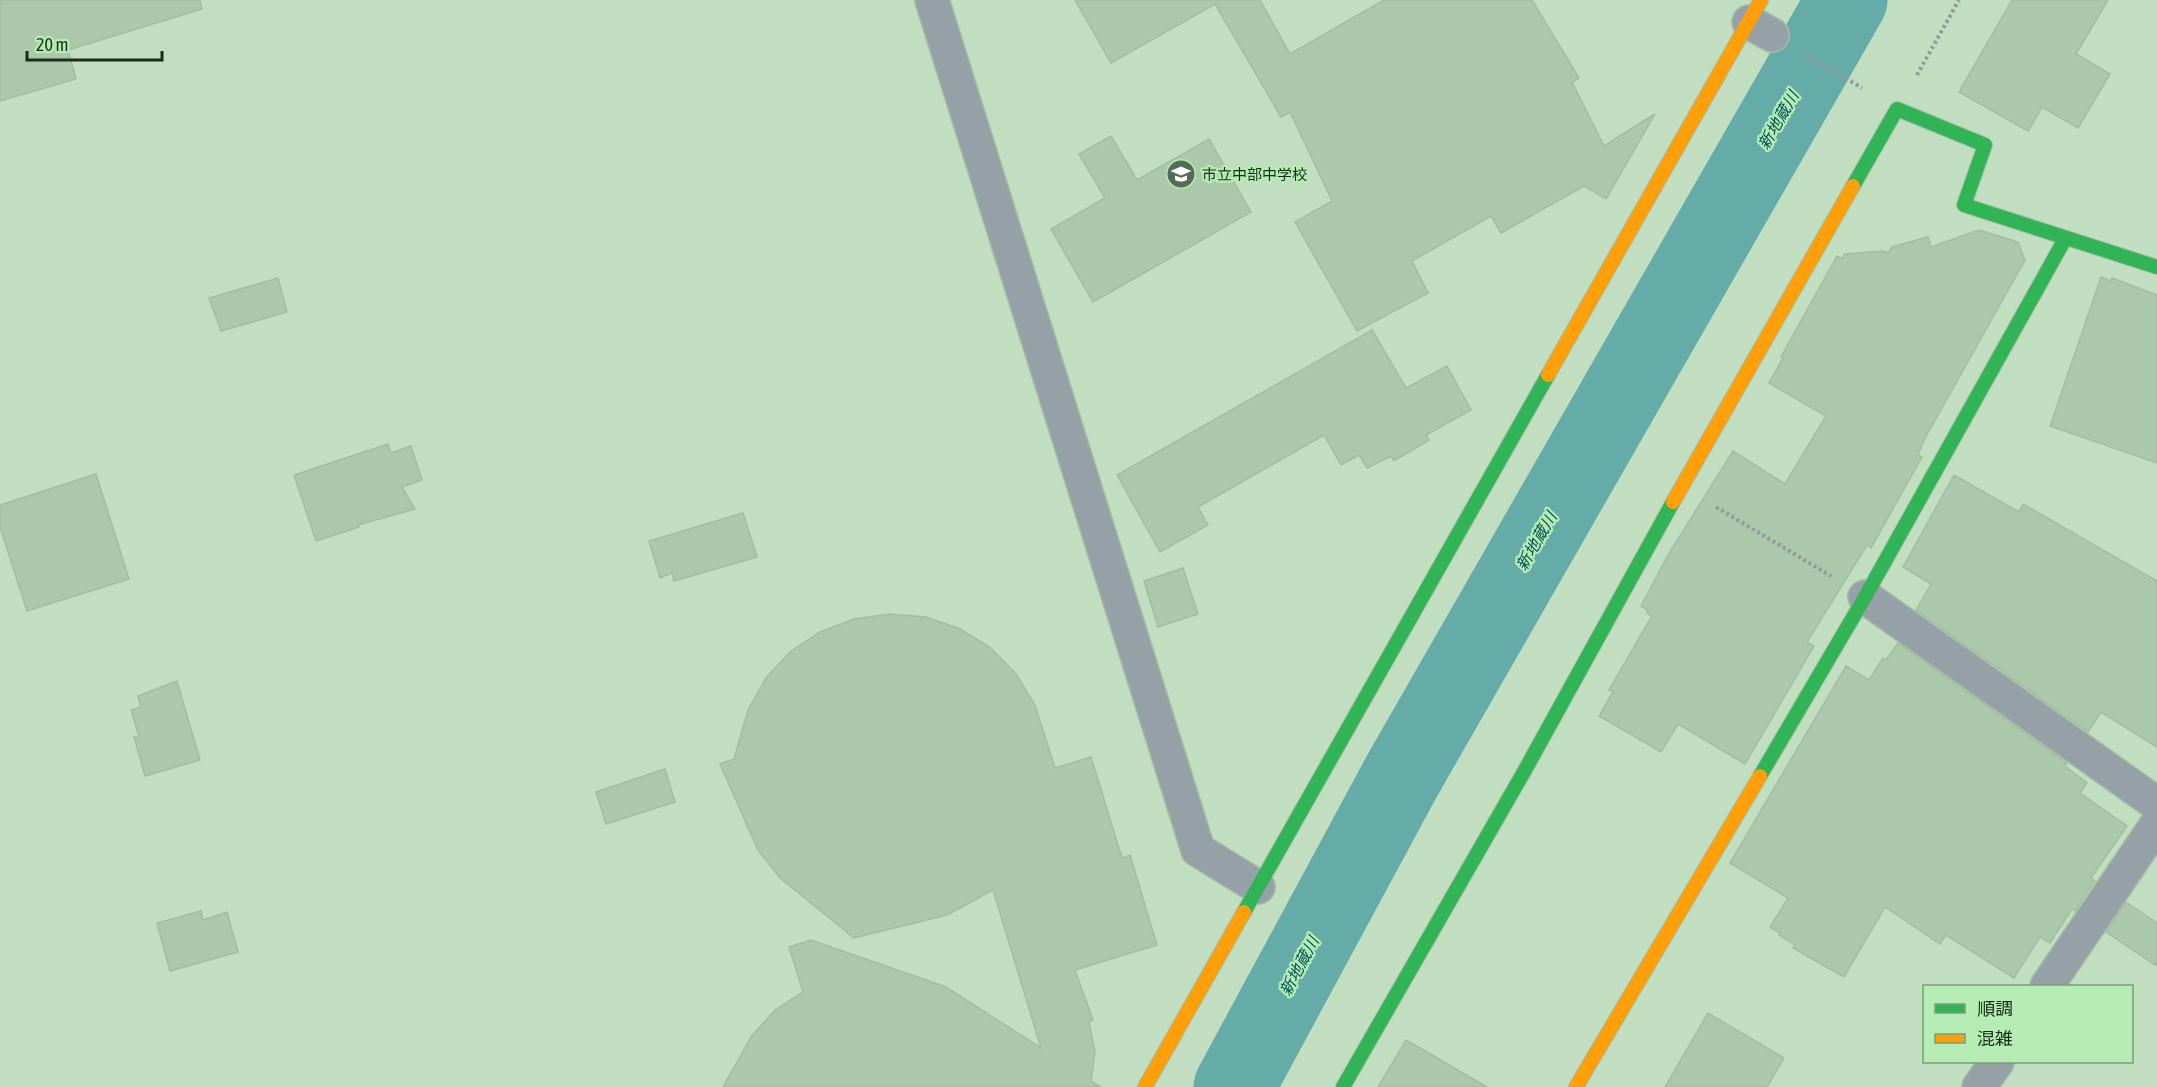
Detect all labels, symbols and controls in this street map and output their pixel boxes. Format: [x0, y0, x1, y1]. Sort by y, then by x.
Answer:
scale bar [27, 24, 162, 62]
text: 20 m [36, 34, 68, 55]
water label: 新地蔵川 [1754, 86, 1803, 152]
school or university icon: 市立中部中学校 [1165, 158, 1197, 190]
place label: 市立中部中学校 [1202, 166, 1307, 183]
water label: 新地蔵川 [1512, 507, 1561, 573]
water label: 新地蔵川 [1276, 932, 1323, 998]
legend [1923, 985, 2133, 1063]
text: 順調 [1977, 998, 2013, 1019]
text: 混雑 [1977, 1028, 2013, 1049]

